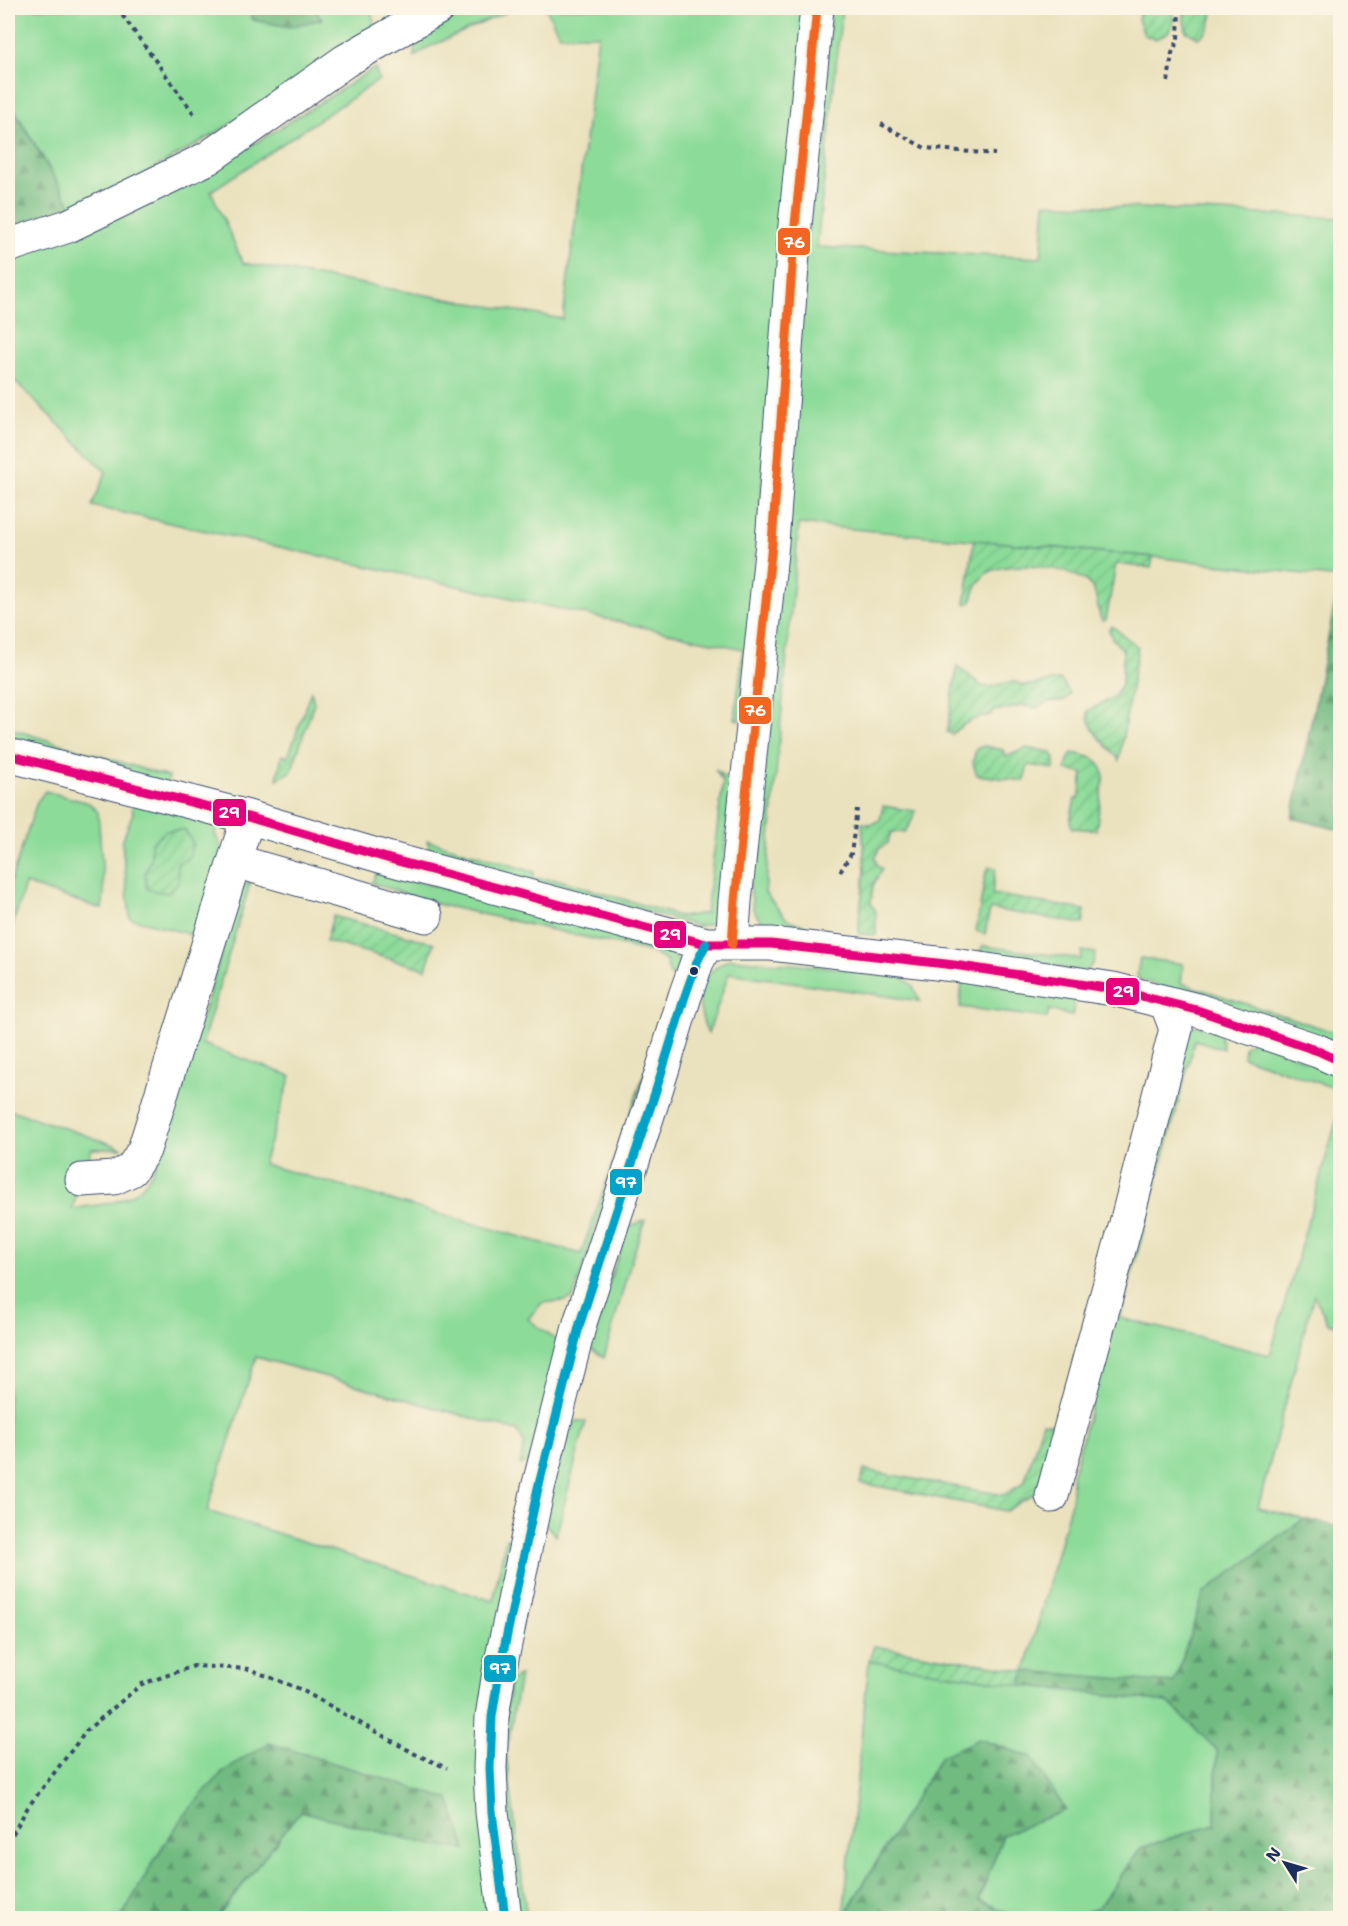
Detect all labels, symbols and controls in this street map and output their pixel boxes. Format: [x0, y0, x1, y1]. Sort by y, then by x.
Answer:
line badge: 76 [777, 227, 811, 256]
text: 76 [783, 232, 805, 253]
line badge: 76 [738, 696, 772, 725]
text: 76 [744, 700, 766, 721]
line badge: 29 [212, 798, 247, 827]
text: 29 [218, 802, 240, 823]
line badge: 29 [653, 920, 687, 949]
text: 29 [659, 924, 681, 945]
unlabelled marker [688, 965, 700, 977]
line badge: 29 [1105, 977, 1140, 1006]
text: 29 [1112, 981, 1134, 1002]
line badge: 97 [609, 1168, 643, 1196]
text: 97 [615, 1172, 637, 1193]
line badge: 97 [483, 1654, 517, 1683]
text: 97 [489, 1658, 511, 1679]
north arrow [1255, 1833, 1315, 1893]
text: N [1261, 1843, 1286, 1866]

